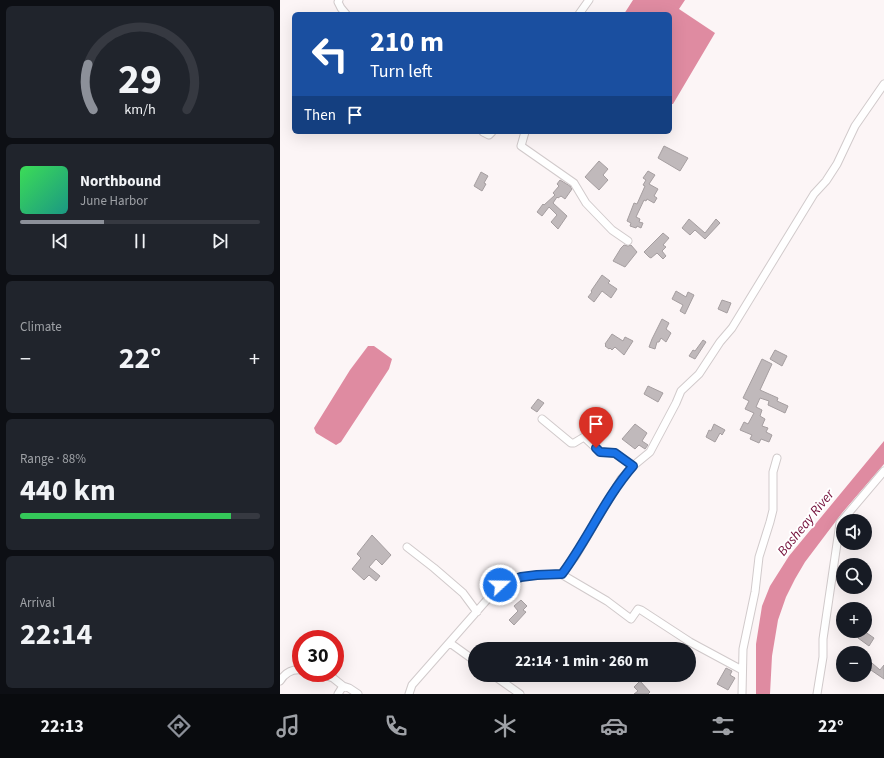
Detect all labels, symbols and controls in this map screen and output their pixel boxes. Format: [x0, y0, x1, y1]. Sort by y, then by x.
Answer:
text: 210 m [370, 22, 444, 62]
icon: left [304, 28, 356, 80]
text: 29 [118, 50, 162, 110]
text: Turn left [370, 59, 432, 84]
text: km/h [124, 98, 156, 119]
icon: arrive [344, 104, 366, 126]
text: Then [304, 105, 336, 126]
text: Northbound [80, 171, 161, 192]
text: June Harbor [80, 192, 148, 210]
icon: previous [49, 230, 71, 252]
icon: pause [129, 230, 151, 252]
icon: next [209, 230, 231, 252]
text: Climate [20, 318, 62, 336]
text: 22° [119, 337, 161, 380]
text: − [20, 343, 31, 375]
text: + [249, 343, 260, 375]
pin [579, 407, 613, 448]
icon: arrive [585, 413, 607, 435]
text: Range · 88% [20, 450, 86, 468]
text: 440 km [20, 469, 116, 512]
water label: Basheay River [773, 484, 840, 561]
map controls [836, 514, 872, 682]
button: sound [836, 514, 872, 550]
button: search [836, 558, 872, 594]
position arrow [479, 564, 521, 606]
text: Arrival [20, 594, 55, 612]
button: + [836, 602, 872, 638]
text: 22:14 [20, 613, 92, 656]
speed limit sign: 30 [292, 630, 344, 682]
button: − [836, 646, 872, 682]
text: 22:14 · 1 min · 260 m [515, 651, 649, 672]
icon: directions [165, 712, 193, 740]
icon: music [274, 712, 302, 740]
icon: phone [382, 712, 410, 740]
icon: climate [491, 712, 519, 740]
icon: car [600, 712, 628, 740]
icon: filters [709, 712, 737, 740]
text: 22:13 [40, 714, 84, 739]
text: 22° [818, 714, 844, 739]

